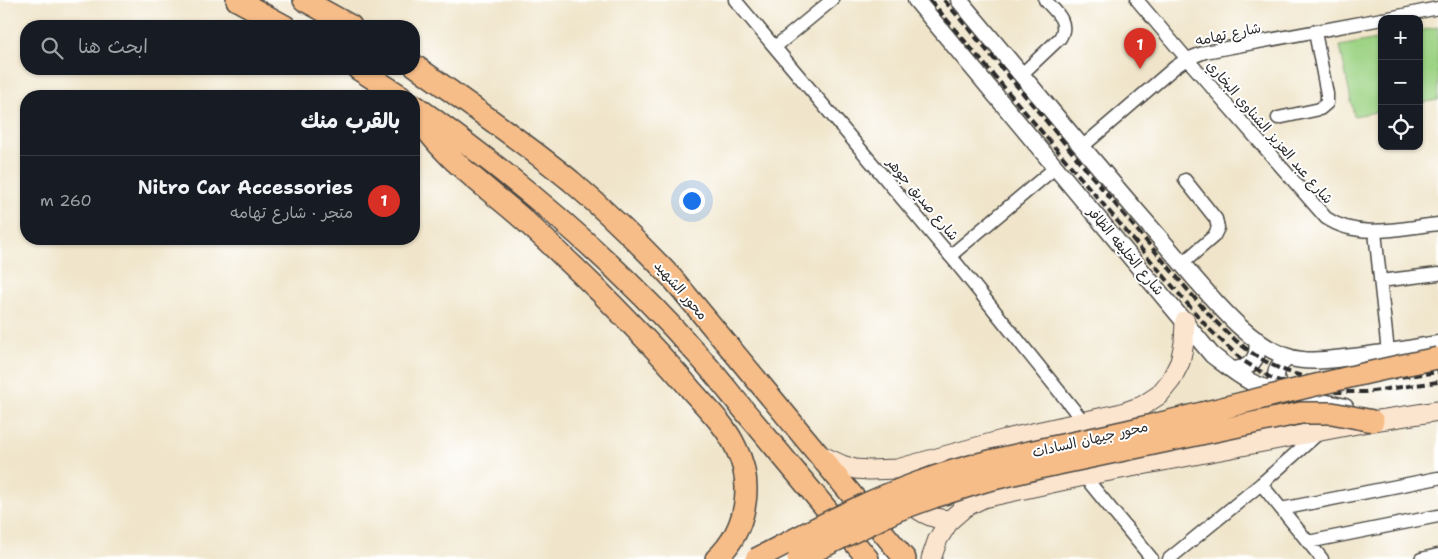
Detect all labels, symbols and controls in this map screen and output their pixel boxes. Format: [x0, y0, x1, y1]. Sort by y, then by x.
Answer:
map controls [1378, 15, 1423, 150]
button: + [1378, 15, 1423, 60]
street label: شارع تهامه [1194, 18, 1263, 51]
search box [20, 20, 420, 75]
pin: 1 [1124, 28, 1156, 69]
icon: search [38, 34, 66, 62]
text: ابحث هنا [78, 34, 148, 59]
street label: شارع عبد العزيز الشناوي البخاري [1201, 57, 1337, 209]
button: − [1378, 60, 1423, 105]
button: locate [1378, 105, 1423, 150]
text: بالقرب منك [301, 107, 400, 135]
street label: شارع صديق جوهر [882, 153, 963, 245]
text: Nitro Car Accessories [138, 175, 353, 200]
your location [679, 188, 705, 214]
text: 260 m [40, 190, 92, 211]
text: 1 [380, 190, 388, 211]
text: متجر · شارع تهامه [230, 202, 353, 223]
street label: شارع الخليفه الظافر [1082, 202, 1168, 299]
street label: محور الشهيد [650, 257, 712, 323]
street label: محور جيهان السادات [1030, 417, 1150, 461]

